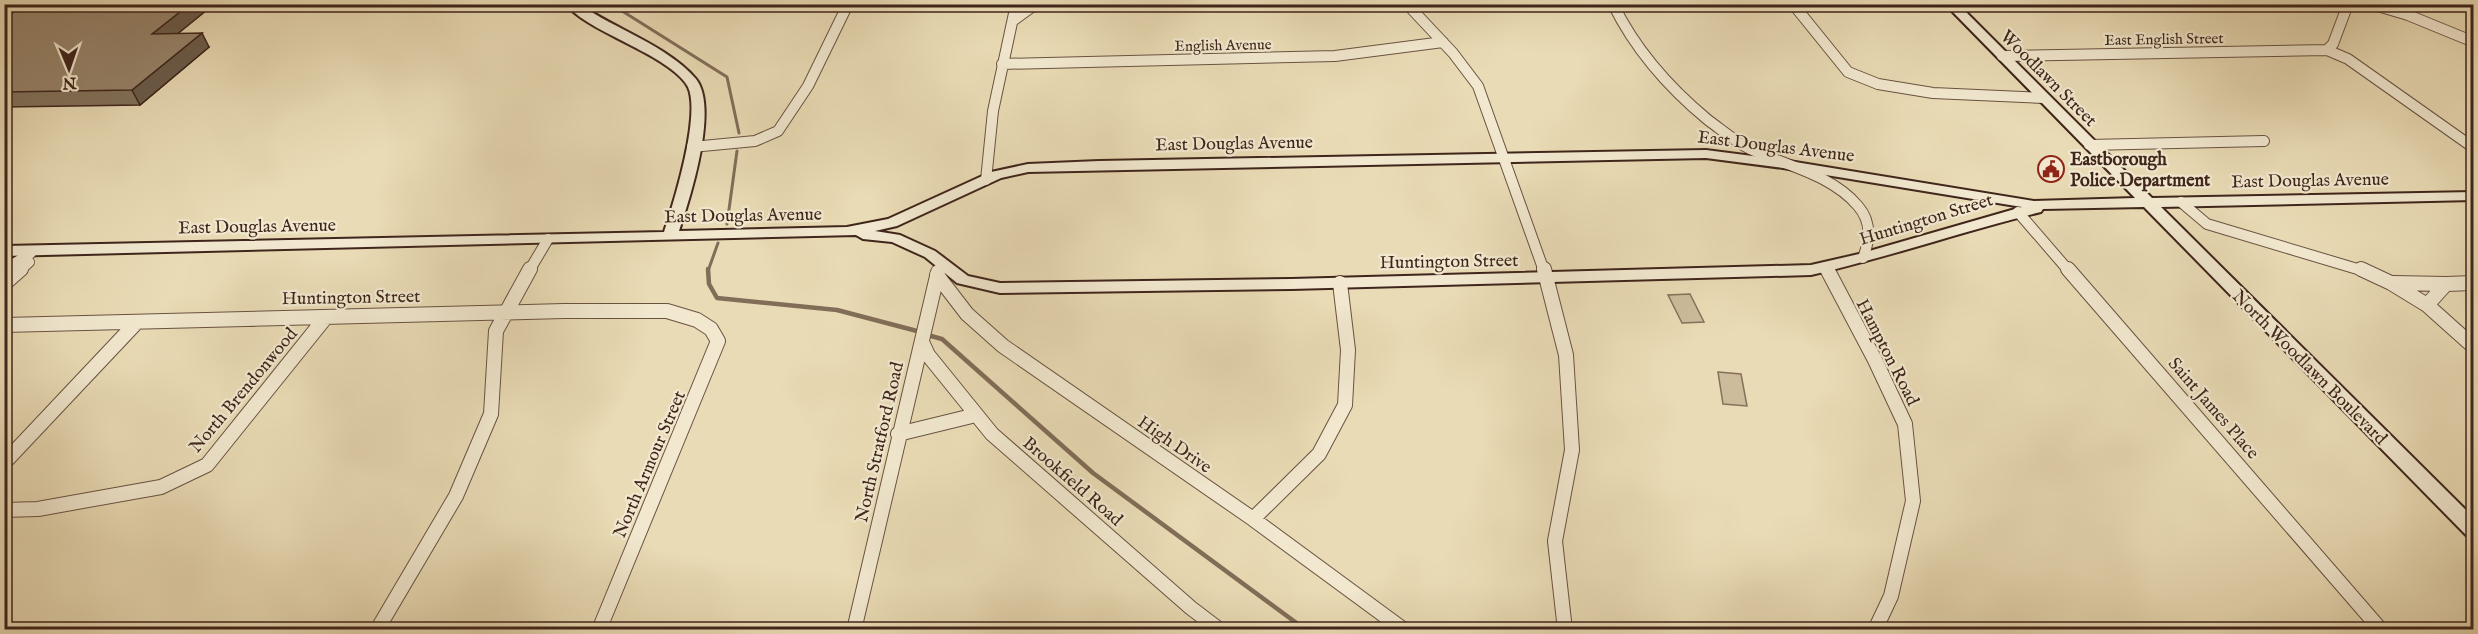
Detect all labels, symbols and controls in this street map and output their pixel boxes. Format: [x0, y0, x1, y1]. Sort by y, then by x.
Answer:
street label: Woodlawn Street [1995, 26, 2101, 132]
street label: East English Street [2104, 29, 2224, 50]
street label: English Avenue [1174, 35, 1272, 56]
north arrow [39, 39, 99, 99]
text: N [62, 72, 78, 92]
street label: East Douglas Avenue [1696, 126, 1856, 169]
street label: East Douglas Avenue [1155, 132, 1313, 157]
place label: Eastborough Police Department [2070, 149, 2211, 193]
public building icon: Eastborough Police Department [2036, 154, 2066, 184]
street label: East Douglas Avenue [2231, 169, 2389, 194]
street label: Huntington Street [1857, 189, 1996, 252]
street label: East Douglas Avenue [664, 204, 822, 229]
street label: East Douglas Avenue [178, 215, 336, 240]
street label: Huntington Street [1380, 250, 1518, 275]
street label: Huntington Street [282, 286, 420, 311]
street label: North Woodlawn Boulevard [2227, 286, 2392, 451]
street label: Hampton Road [1850, 295, 1924, 410]
street label: North Brendonwood [185, 323, 304, 458]
street label: Saint James Place [2162, 353, 2263, 465]
street label: North Stratford Road [851, 360, 910, 525]
street label: North Armour Street [609, 387, 692, 542]
street label: High Drive [1133, 411, 1216, 479]
street label: Brookfield Road [1017, 432, 1127, 532]

